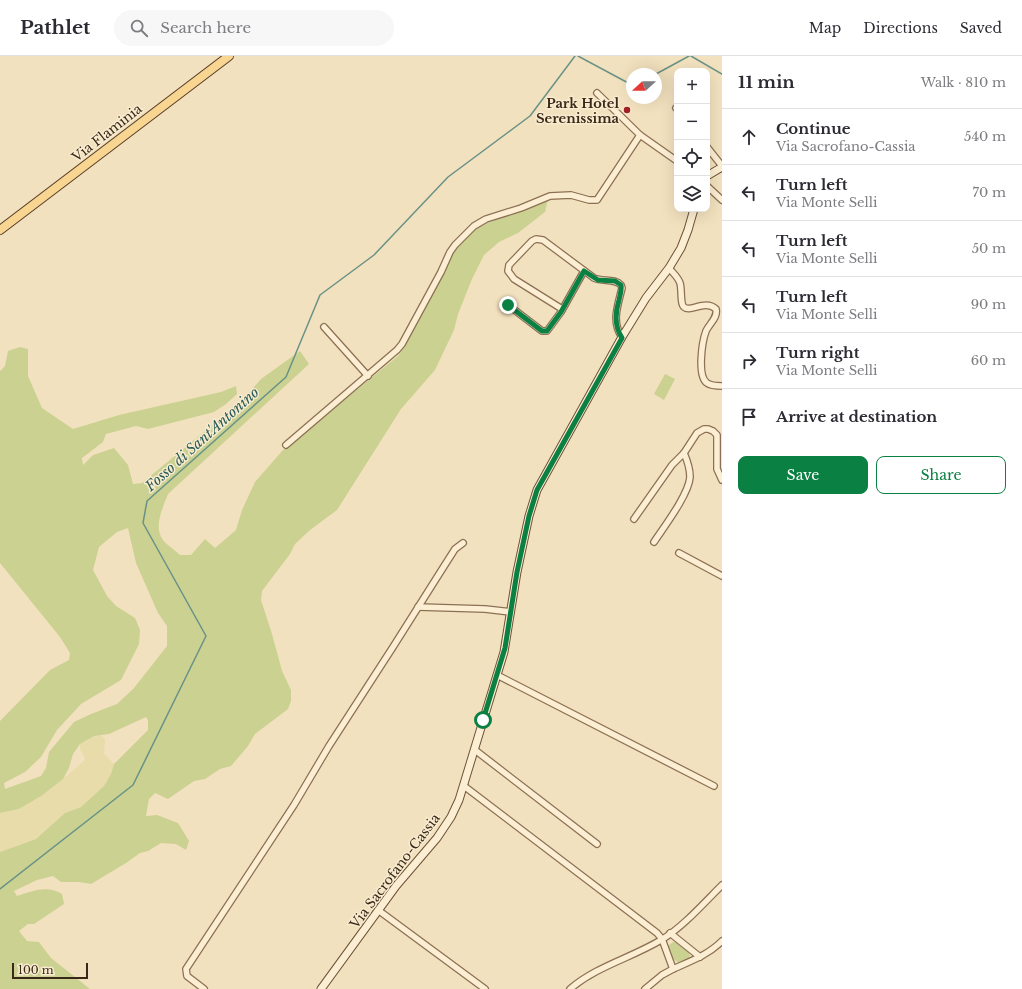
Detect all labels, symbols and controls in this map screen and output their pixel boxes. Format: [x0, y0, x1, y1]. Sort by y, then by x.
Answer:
search box [114, 10, 394, 46]
text: Pathlet [20, 16, 90, 39]
icon: search [128, 17, 150, 39]
text: Search here [160, 18, 251, 37]
text: Map [809, 19, 841, 37]
text: Directions [863, 19, 938, 37]
text: Saved [960, 19, 1002, 37]
north arrow [626, 68, 662, 104]
map controls [674, 68, 710, 212]
button: + [674, 68, 710, 104]
text: 11 min [738, 72, 795, 93]
text: Walk · 810 m [921, 74, 1006, 91]
place label: Park Hotel Serenissima [536, 95, 620, 127]
street label: Via Flaminia [68, 100, 146, 166]
button: − [674, 104, 710, 140]
marker: Park Hotel Serenissima [622, 105, 632, 115]
text: Continue [776, 119, 851, 138]
icon: ahead [738, 126, 760, 148]
text: 540 m [964, 128, 1006, 145]
text: Via Sacrofano-Cassia [776, 138, 916, 155]
button: locate [674, 140, 710, 176]
text: Turn left [776, 175, 847, 194]
button: layers [674, 176, 710, 212]
icon: left [738, 182, 760, 204]
text: 70 m [973, 184, 1006, 201]
text: Via Monte Selli [776, 194, 877, 211]
text: Turn left [776, 231, 847, 250]
icon: left [738, 238, 760, 260]
text: 50 m [972, 240, 1006, 257]
text: Via Monte Selli [776, 250, 877, 267]
text: Turn left [776, 287, 847, 306]
icon: left [738, 294, 760, 316]
route end [499, 296, 517, 314]
text: 90 m [971, 296, 1006, 313]
text: Via Monte Selli [776, 306, 877, 323]
text: Turn right [776, 343, 859, 362]
icon: right [738, 350, 760, 372]
text: 60 m [971, 352, 1006, 369]
text: Via Monte Selli [776, 362, 877, 379]
water label: Fosso di Sant'Antonino [141, 383, 263, 496]
icon: arrive [738, 406, 760, 428]
text: Arrive at destination [776, 407, 937, 426]
button: Save [738, 456, 868, 494]
button: Share [876, 456, 1006, 494]
route start [474, 711, 492, 729]
street label: Via Sacrofano-Cassia [346, 810, 444, 933]
scale bar [12, 961, 88, 980]
text: 100 m [18, 963, 54, 977]

